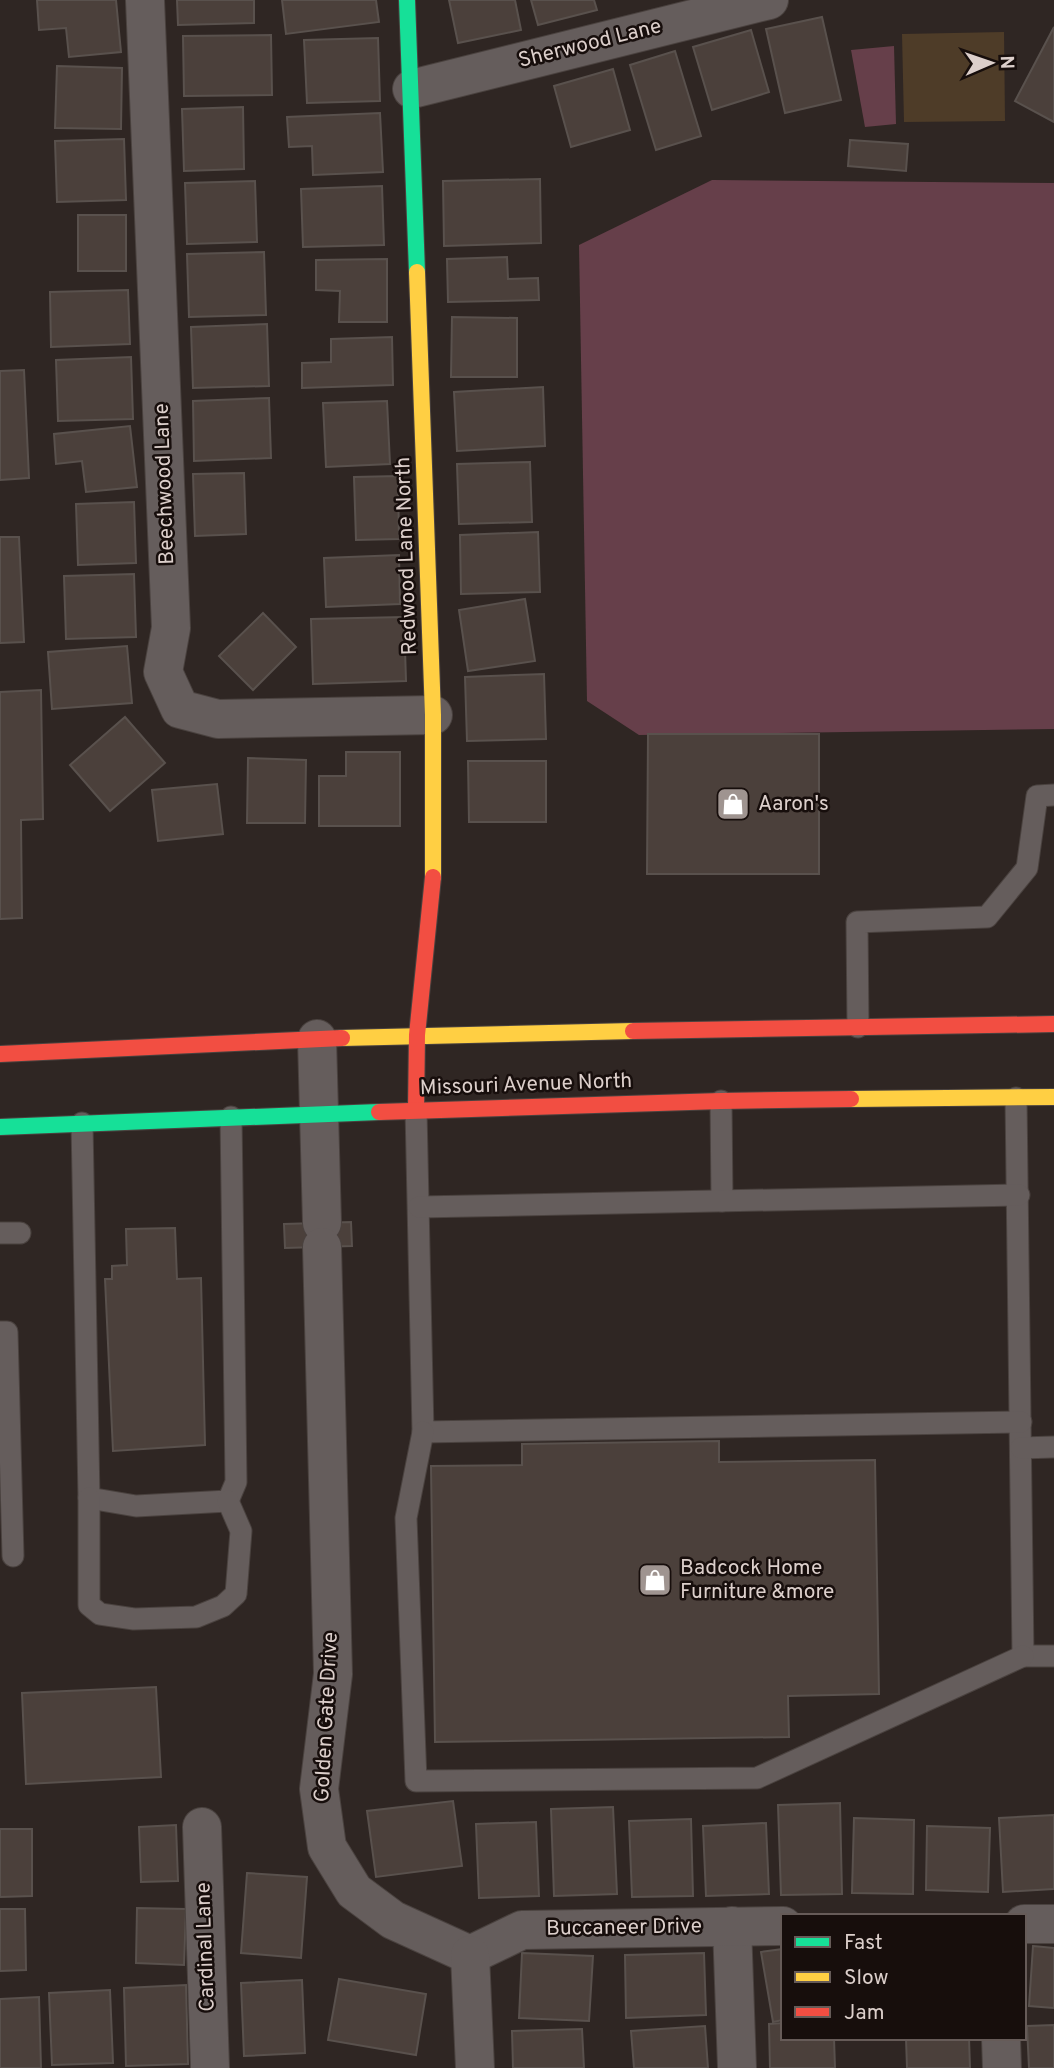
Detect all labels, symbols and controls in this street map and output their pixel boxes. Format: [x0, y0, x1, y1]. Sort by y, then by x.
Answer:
street label: Sherwood Lane [516, 13, 664, 75]
north arrow [956, 28, 1026, 98]
text: N [994, 55, 1018, 70]
street label: Beechwood Lane [149, 403, 181, 565]
street label: Redwood Lane North [390, 456, 424, 656]
shop icon: Aaron's [714, 785, 752, 823]
place label: Aaron's [758, 791, 829, 818]
street label: Missouri Avenue North [419, 1068, 633, 1102]
place label: Badcock Home Furniture &more [680, 1555, 834, 1606]
shop icon: Badcock Home Furniture &more [636, 1561, 674, 1599]
street label: Golden Gate Drive [309, 1631, 345, 1803]
street label: Cardinal Lane [190, 1882, 222, 2012]
street label: Buccaneer Drive [546, 1913, 702, 1943]
legend [781, 1914, 1026, 2040]
text: Fast [844, 1930, 883, 1957]
text: Slow [844, 1965, 889, 1992]
text: Jam [844, 2000, 885, 2027]

